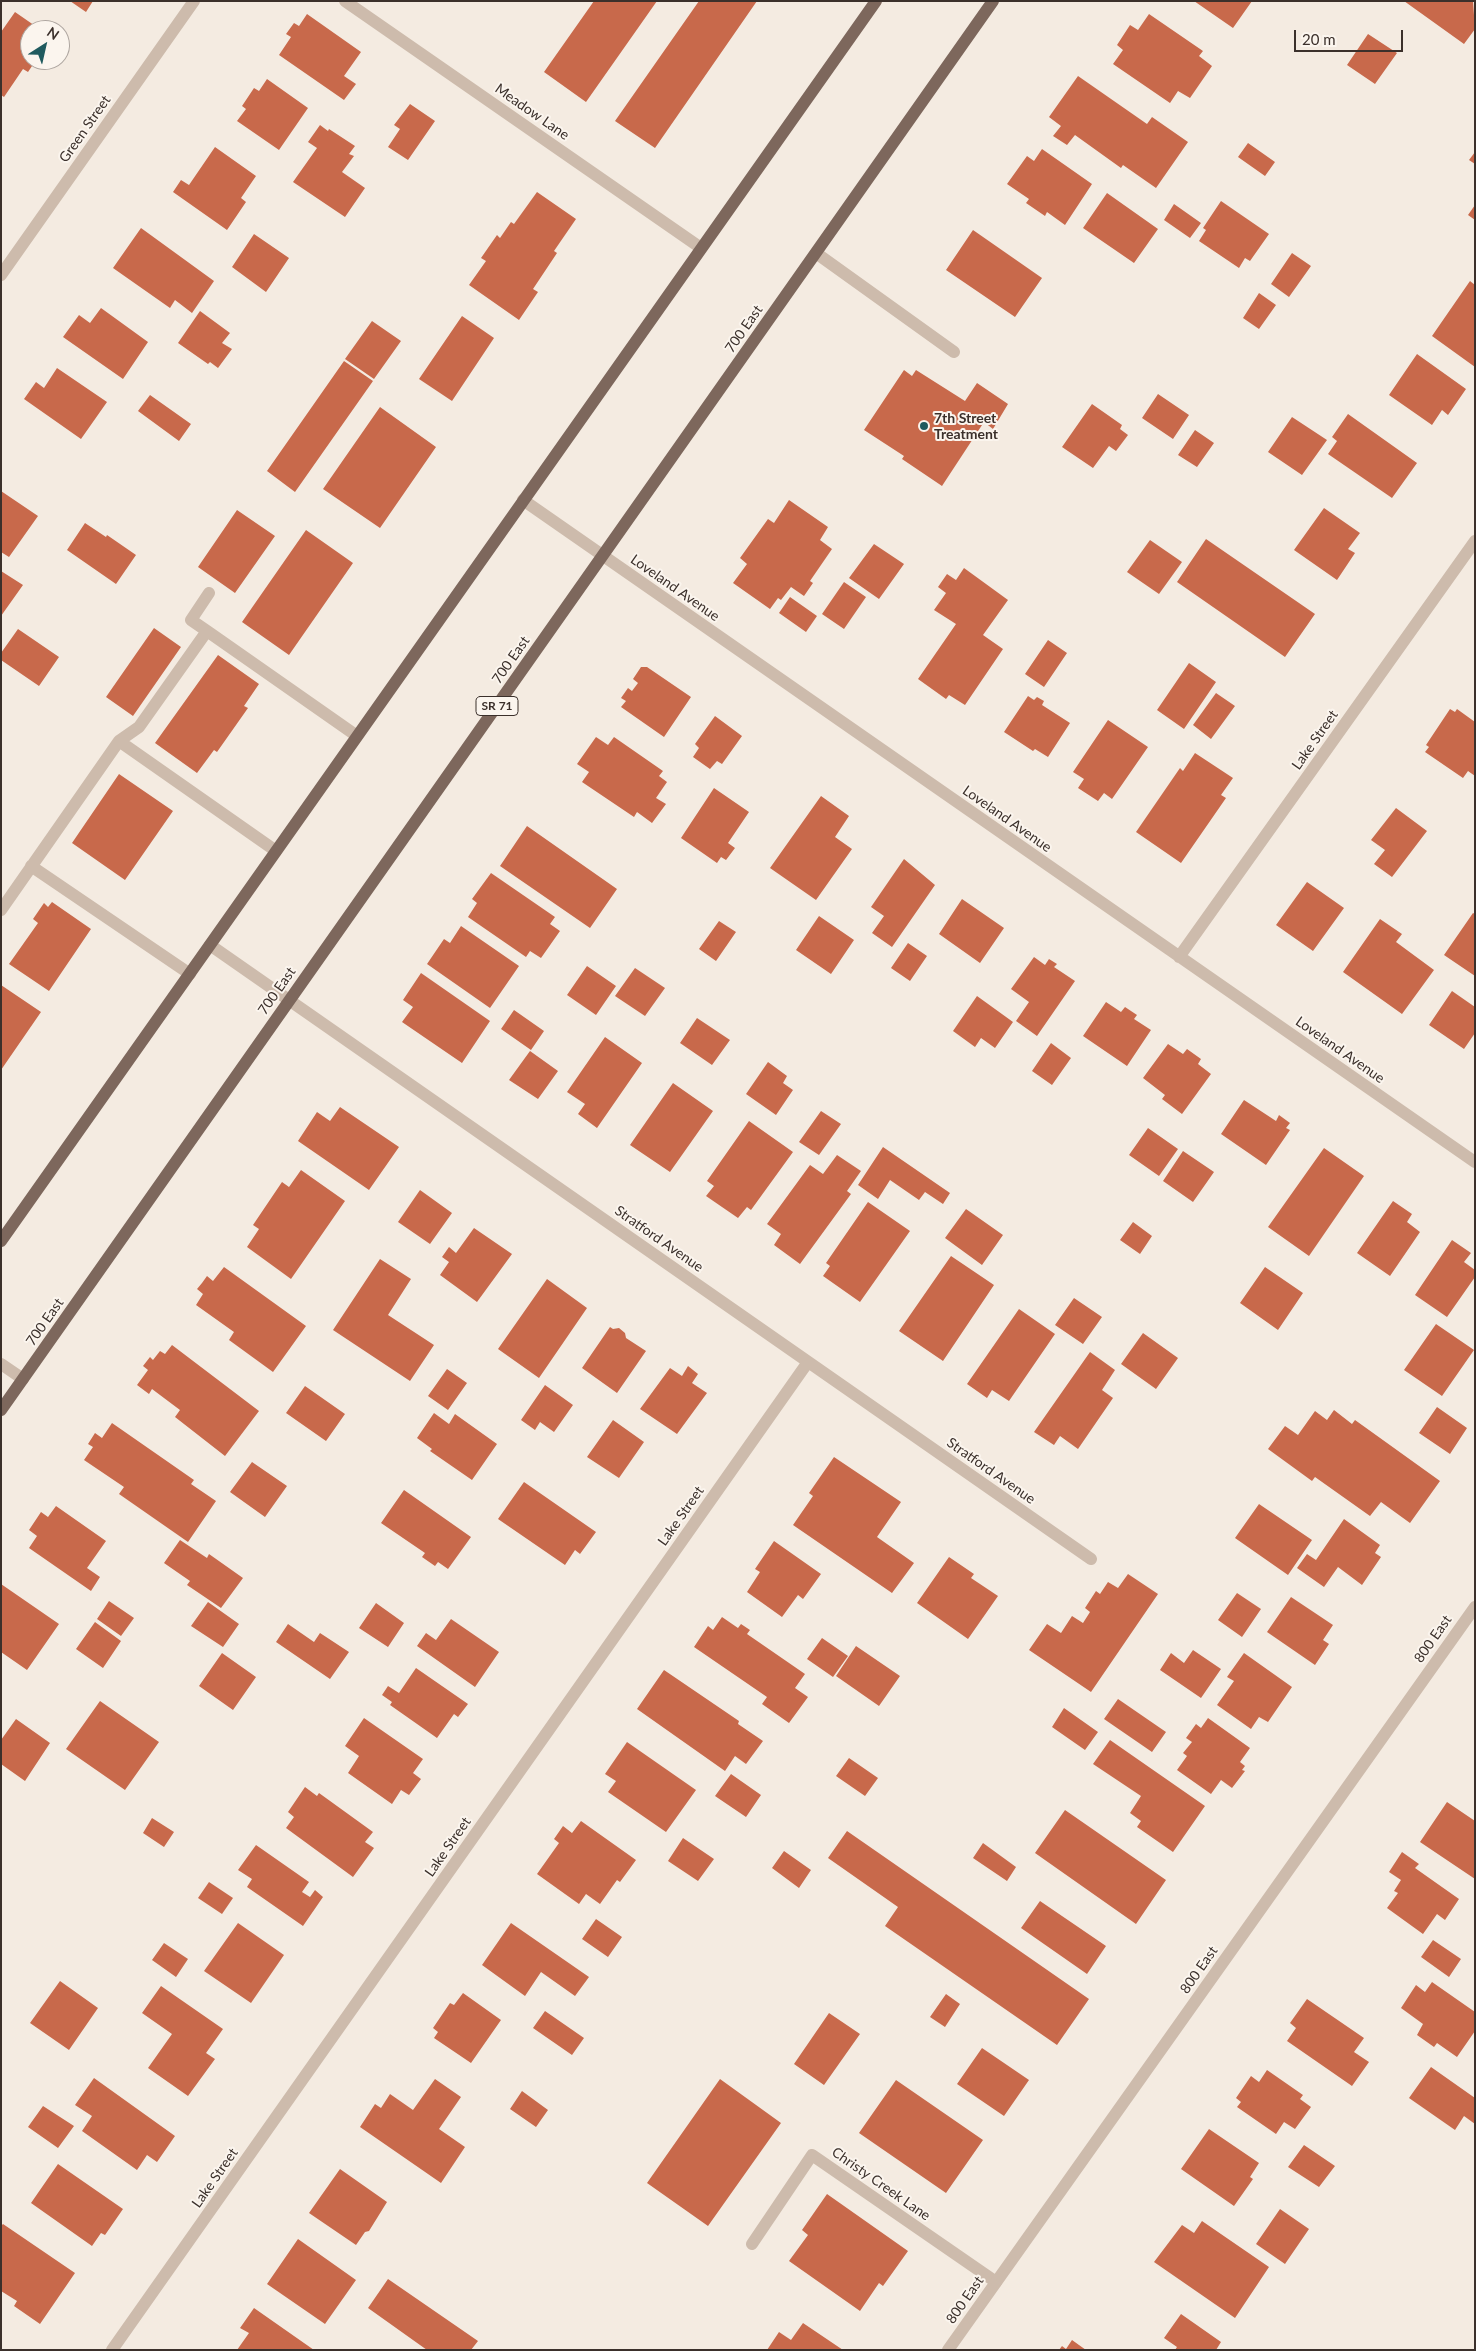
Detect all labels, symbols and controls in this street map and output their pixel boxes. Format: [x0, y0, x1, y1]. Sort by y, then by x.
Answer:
north arrow [20, 20, 70, 70]
scale bar [1296, 20, 1405, 52]
text: N [44, 23, 63, 43]
text: 20 m [1302, 30, 1336, 48]
street label: Meadow Lane [492, 80, 572, 144]
street label: Green Street [56, 92, 114, 166]
street label: 700 East [722, 302, 766, 356]
place label: 7th Street Treatment [934, 410, 998, 442]
marker: 7th Street Treatment [918, 420, 930, 432]
street label: Loveland Avenue [627, 551, 723, 625]
street label: 700 East [489, 633, 533, 687]
road number: SR 71 [476, 696, 518, 716]
street label: Lake Street [1288, 707, 1342, 773]
street label: Loveland Avenue [959, 782, 1055, 856]
street label: 700 East [255, 964, 299, 1018]
street label: Loveland Avenue [1292, 1013, 1388, 1087]
street label: Stratford Avenue [612, 1202, 706, 1276]
street label: 700 East [23, 1295, 67, 1349]
street label: Stratford Avenue [944, 1434, 1038, 1508]
street label: Lake Street [654, 1483, 708, 1549]
street label: 800 East [1411, 1612, 1455, 1666]
street label: Lake Street [421, 1814, 475, 1880]
street label: 800 East [1177, 1943, 1221, 1997]
street label: Christy Creek Lane [828, 2144, 934, 2224]
street label: Lake Street [188, 2145, 242, 2211]
street label: 800 East [943, 2273, 987, 2327]

